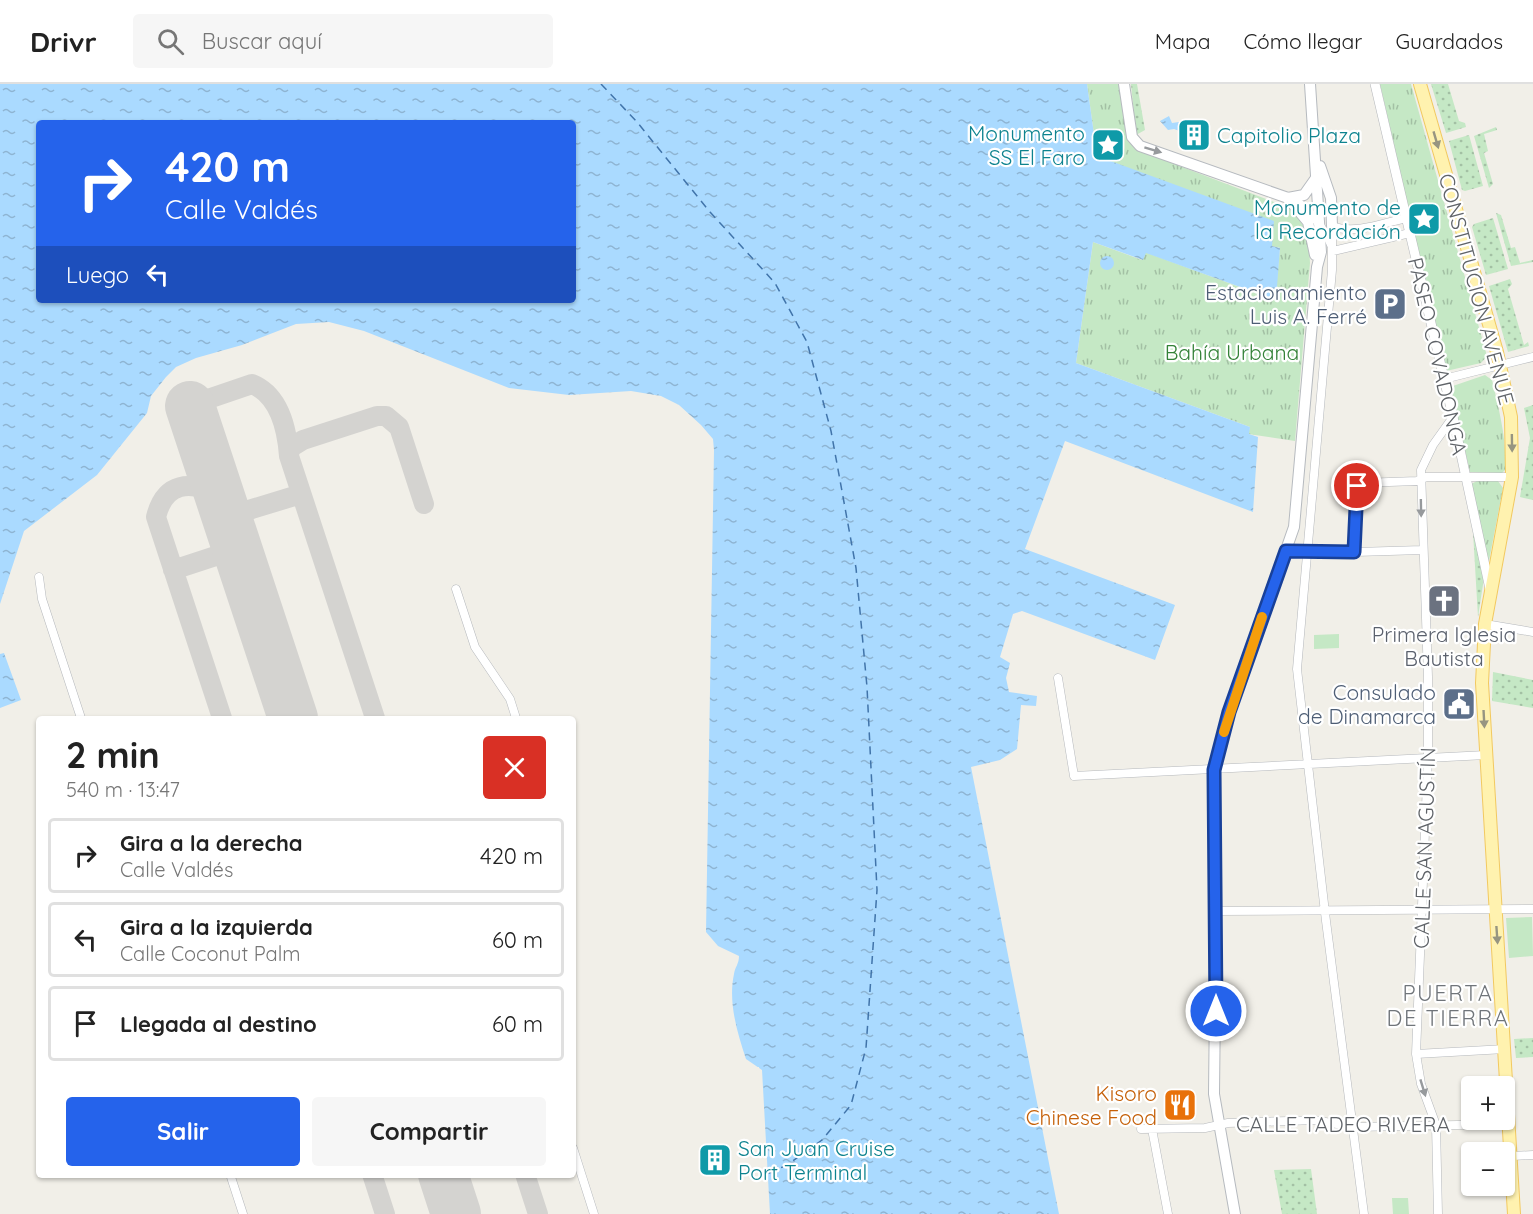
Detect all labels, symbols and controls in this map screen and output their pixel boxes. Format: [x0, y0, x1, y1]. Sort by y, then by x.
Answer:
search box [133, 14, 553, 68]
text: Drivr [30, 24, 97, 59]
icon: search [154, 25, 187, 58]
text: Buscar aquí [202, 27, 322, 55]
text: Mapa [1155, 28, 1210, 54]
text: Cómo llegar [1243, 28, 1362, 54]
text: Guardados [1395, 28, 1503, 54]
building icon: Capitolio Plaza [1176, 117, 1212, 153]
place label: Monumento SS El Faro [968, 120, 1085, 170]
place label: Capitolio Plaza [1217, 122, 1361, 148]
place icon: Monumento SS El Faro [1090, 127, 1126, 163]
one-way arrow [1432, 131, 1441, 149]
text: 420 m [165, 140, 290, 193]
icon: right [66, 144, 144, 222]
one-way arrow [1144, 146, 1162, 155]
street label: CONSTITUCION AVENUE [1434, 171, 1520, 407]
text: Calle Valdés [165, 192, 318, 226]
place label: Monumento de la Recordación [1254, 194, 1401, 244]
place icon: Monumento de la Recordación [1406, 201, 1442, 237]
street label: PASEO COVADONGA [1403, 255, 1473, 457]
icon: left [141, 258, 174, 291]
text: Luego [66, 261, 129, 289]
place label: Estacionamiento Luis A. Ferré [1205, 279, 1367, 329]
parking icon: Estacionamiento Luis A. Ferré [1372, 286, 1408, 322]
park label: Bahía Urbana [1165, 339, 1299, 365]
one-way arrow [1507, 434, 1517, 453]
pin [1331, 460, 1382, 511]
icon: arrive [1340, 469, 1373, 502]
one-way arrow [1416, 499, 1426, 518]
church icon: Primera Iglesia Bautista [1426, 583, 1462, 619]
place label: Primera Iglesia Bautista [1372, 621, 1516, 671]
place label: Consulado de Dinamarca [1298, 679, 1436, 729]
public building icon: Consulado de Dinamarca [1441, 686, 1477, 722]
one-way arrow [1479, 710, 1488, 729]
text: 2 min [66, 732, 160, 777]
button: close [483, 736, 546, 799]
street label: CALLE SAN AGUSTÍN [1407, 747, 1441, 949]
text: 540 m · 13:47 [66, 777, 180, 802]
text: Gira a la derecha [120, 829, 303, 857]
icon: right [69, 839, 102, 872]
text: 420 m [480, 842, 543, 870]
text: Calle Valdés [120, 857, 233, 882]
text: Gira a la izquierda [120, 913, 313, 941]
icon: left [69, 923, 102, 956]
one-way arrow [1493, 925, 1502, 944]
text: 60 m [492, 926, 543, 954]
text: Calle Coconut Palm [120, 941, 300, 966]
position arrow [1184, 979, 1248, 1043]
district label: PUERTA DE TIERRA [1387, 979, 1509, 1032]
icon: arrive [69, 1007, 102, 1040]
text: Llegada al destino [120, 1010, 317, 1038]
text: 60 m [492, 1010, 543, 1038]
map controls [1461, 1076, 1515, 1196]
button: + [1461, 1076, 1515, 1130]
one-way arrow [1419, 1079, 1428, 1097]
place label: Kisoro Chinese Food [1026, 1080, 1157, 1130]
restaurant icon: Kisoro Chinese Food [1162, 1087, 1198, 1123]
button: Salir [66, 1097, 300, 1166]
button: Compartir [312, 1097, 546, 1166]
street label: CALLE TADEO RIVERA [1236, 1111, 1450, 1137]
place label: San Juan Cruise Port Terminal [738, 1135, 895, 1185]
building icon: San Juan Cruise Port Terminal [697, 1142, 733, 1178]
button: − [1461, 1142, 1515, 1196]

